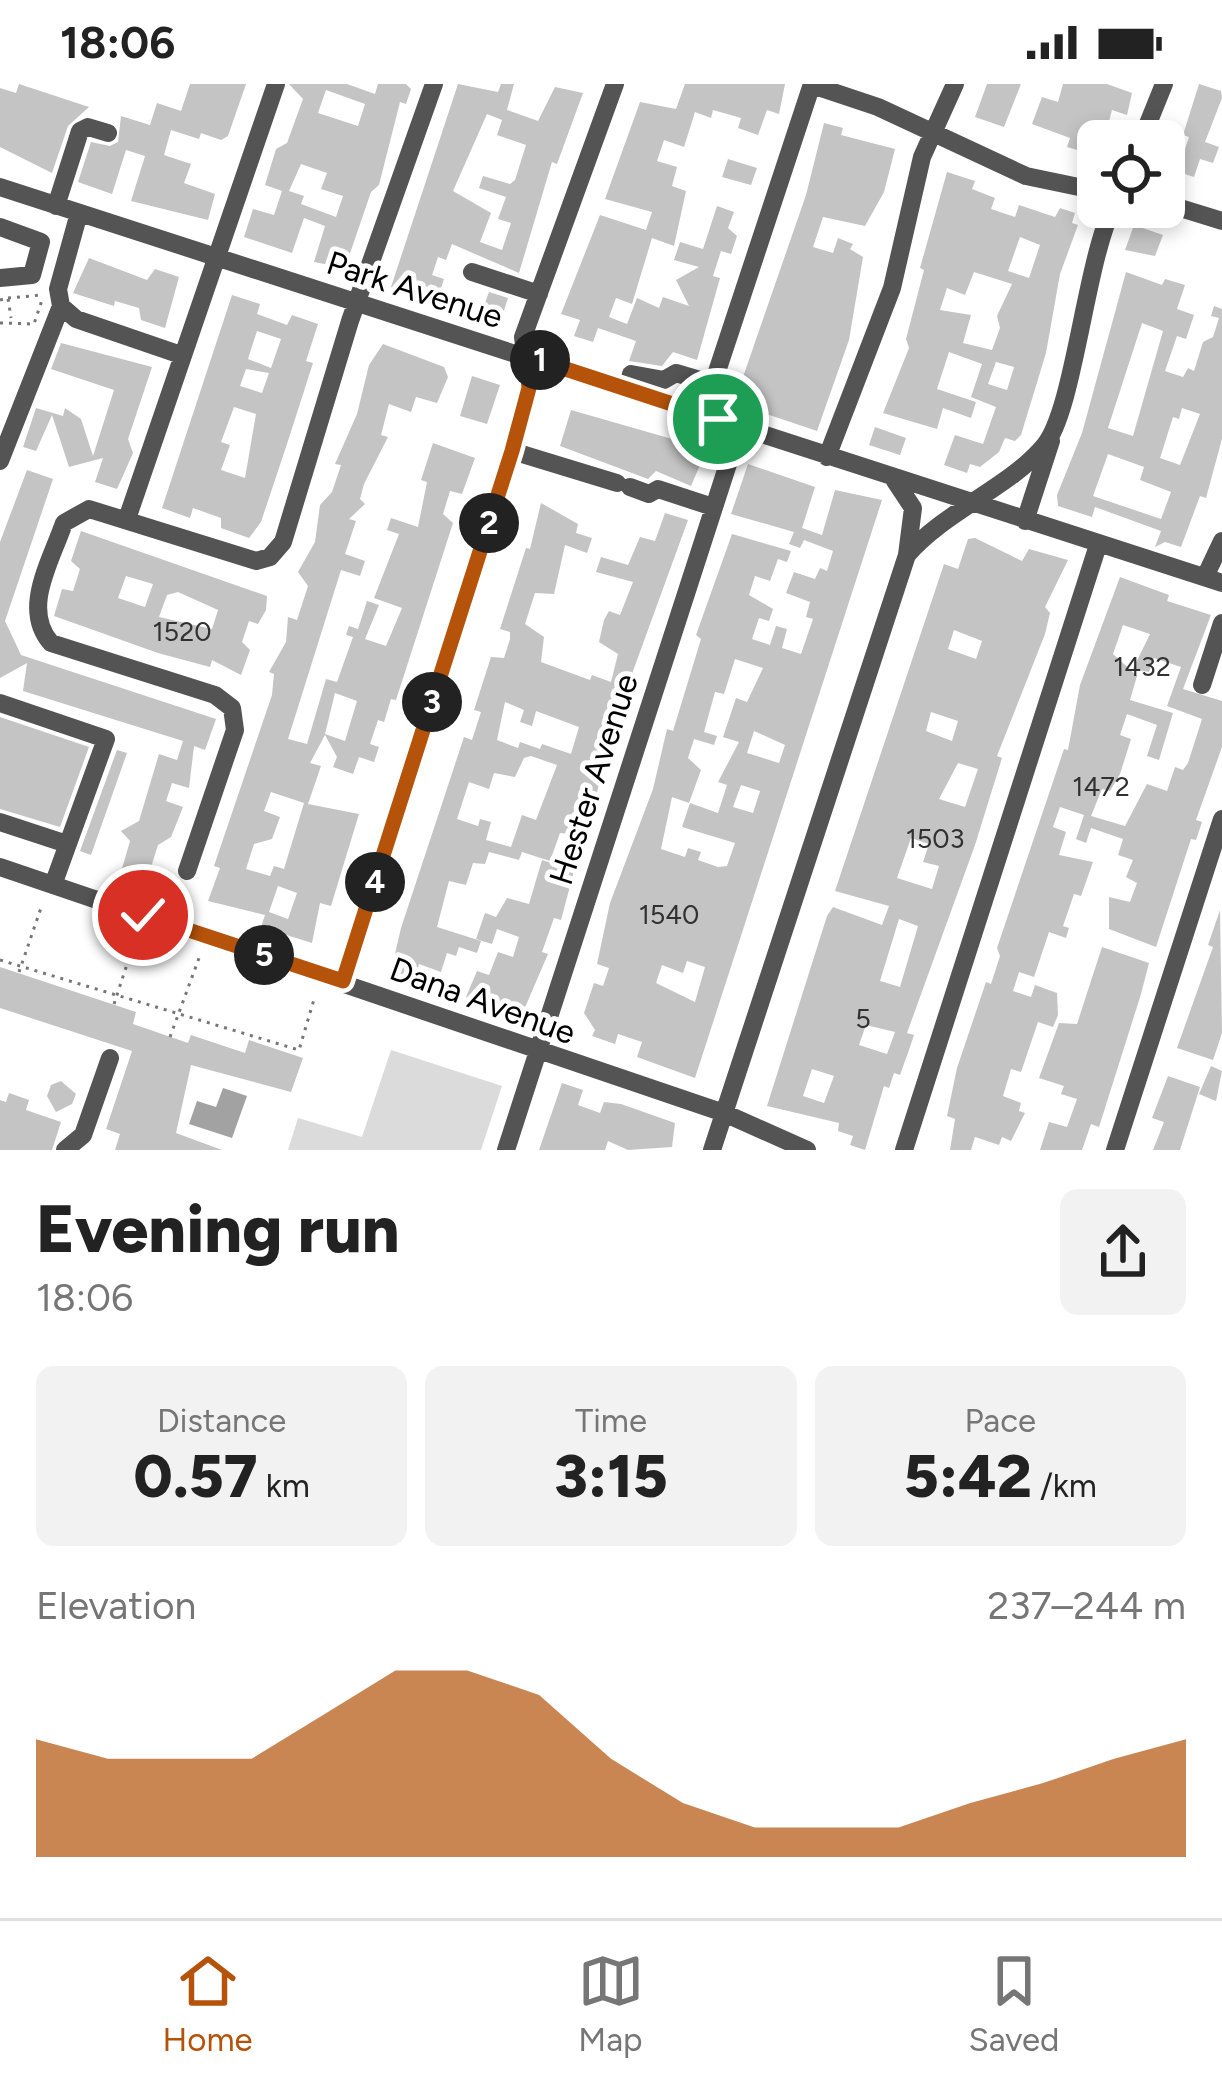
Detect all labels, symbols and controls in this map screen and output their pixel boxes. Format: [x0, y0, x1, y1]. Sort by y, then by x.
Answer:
text: 18:06 [60, 15, 175, 69]
map controls [1077, 120, 1185, 228]
button: locate [1077, 120, 1185, 228]
street label: Park Avenue [322, 243, 508, 336]
pin: 1 [510, 330, 570, 390]
text: 1 [533, 340, 547, 379]
pin [667, 368, 769, 470]
icon: arrive [685, 386, 751, 452]
pin: 2 [459, 493, 519, 553]
text: 2 [479, 503, 499, 542]
house number: 1520 [152, 615, 212, 648]
house number: 1432 [1113, 650, 1171, 683]
street label: Hester Avenue [541, 669, 646, 890]
pin: 3 [402, 672, 462, 732]
text: 3 [423, 682, 441, 721]
house number: 1472 [1072, 770, 1130, 803]
house number: 1503 [906, 822, 964, 855]
pin: 4 [345, 852, 405, 912]
text: 4 [365, 862, 385, 901]
pin [92, 864, 194, 966]
icon: check [110, 882, 176, 948]
house number: 1540 [639, 898, 699, 931]
pin: 5 [234, 925, 294, 985]
text: 5 [254, 935, 274, 974]
street label: Dana Avenue [385, 949, 581, 1052]
house number: 5 [855, 1002, 871, 1035]
text: Evening run [36, 1189, 400, 1269]
button: share [1060, 1189, 1186, 1315]
text: 18:06 [36, 1274, 133, 1321]
text: Distance [157, 1401, 286, 1440]
text: Time [575, 1401, 647, 1440]
text: Pace [965, 1401, 1036, 1440]
text: 0.57 [134, 1440, 258, 1512]
text: 3:15 [554, 1440, 668, 1512]
text: 5:42 [904, 1440, 1032, 1512]
text: km [258, 1466, 310, 1505]
text: /km [1032, 1466, 1097, 1505]
text: Elevation [36, 1582, 196, 1629]
text: 237–244 m [988, 1582, 1186, 1629]
tab: Home [162, 1948, 253, 2059]
tab: Map [578, 1948, 644, 2059]
tab: Saved [968, 1948, 1059, 2059]

